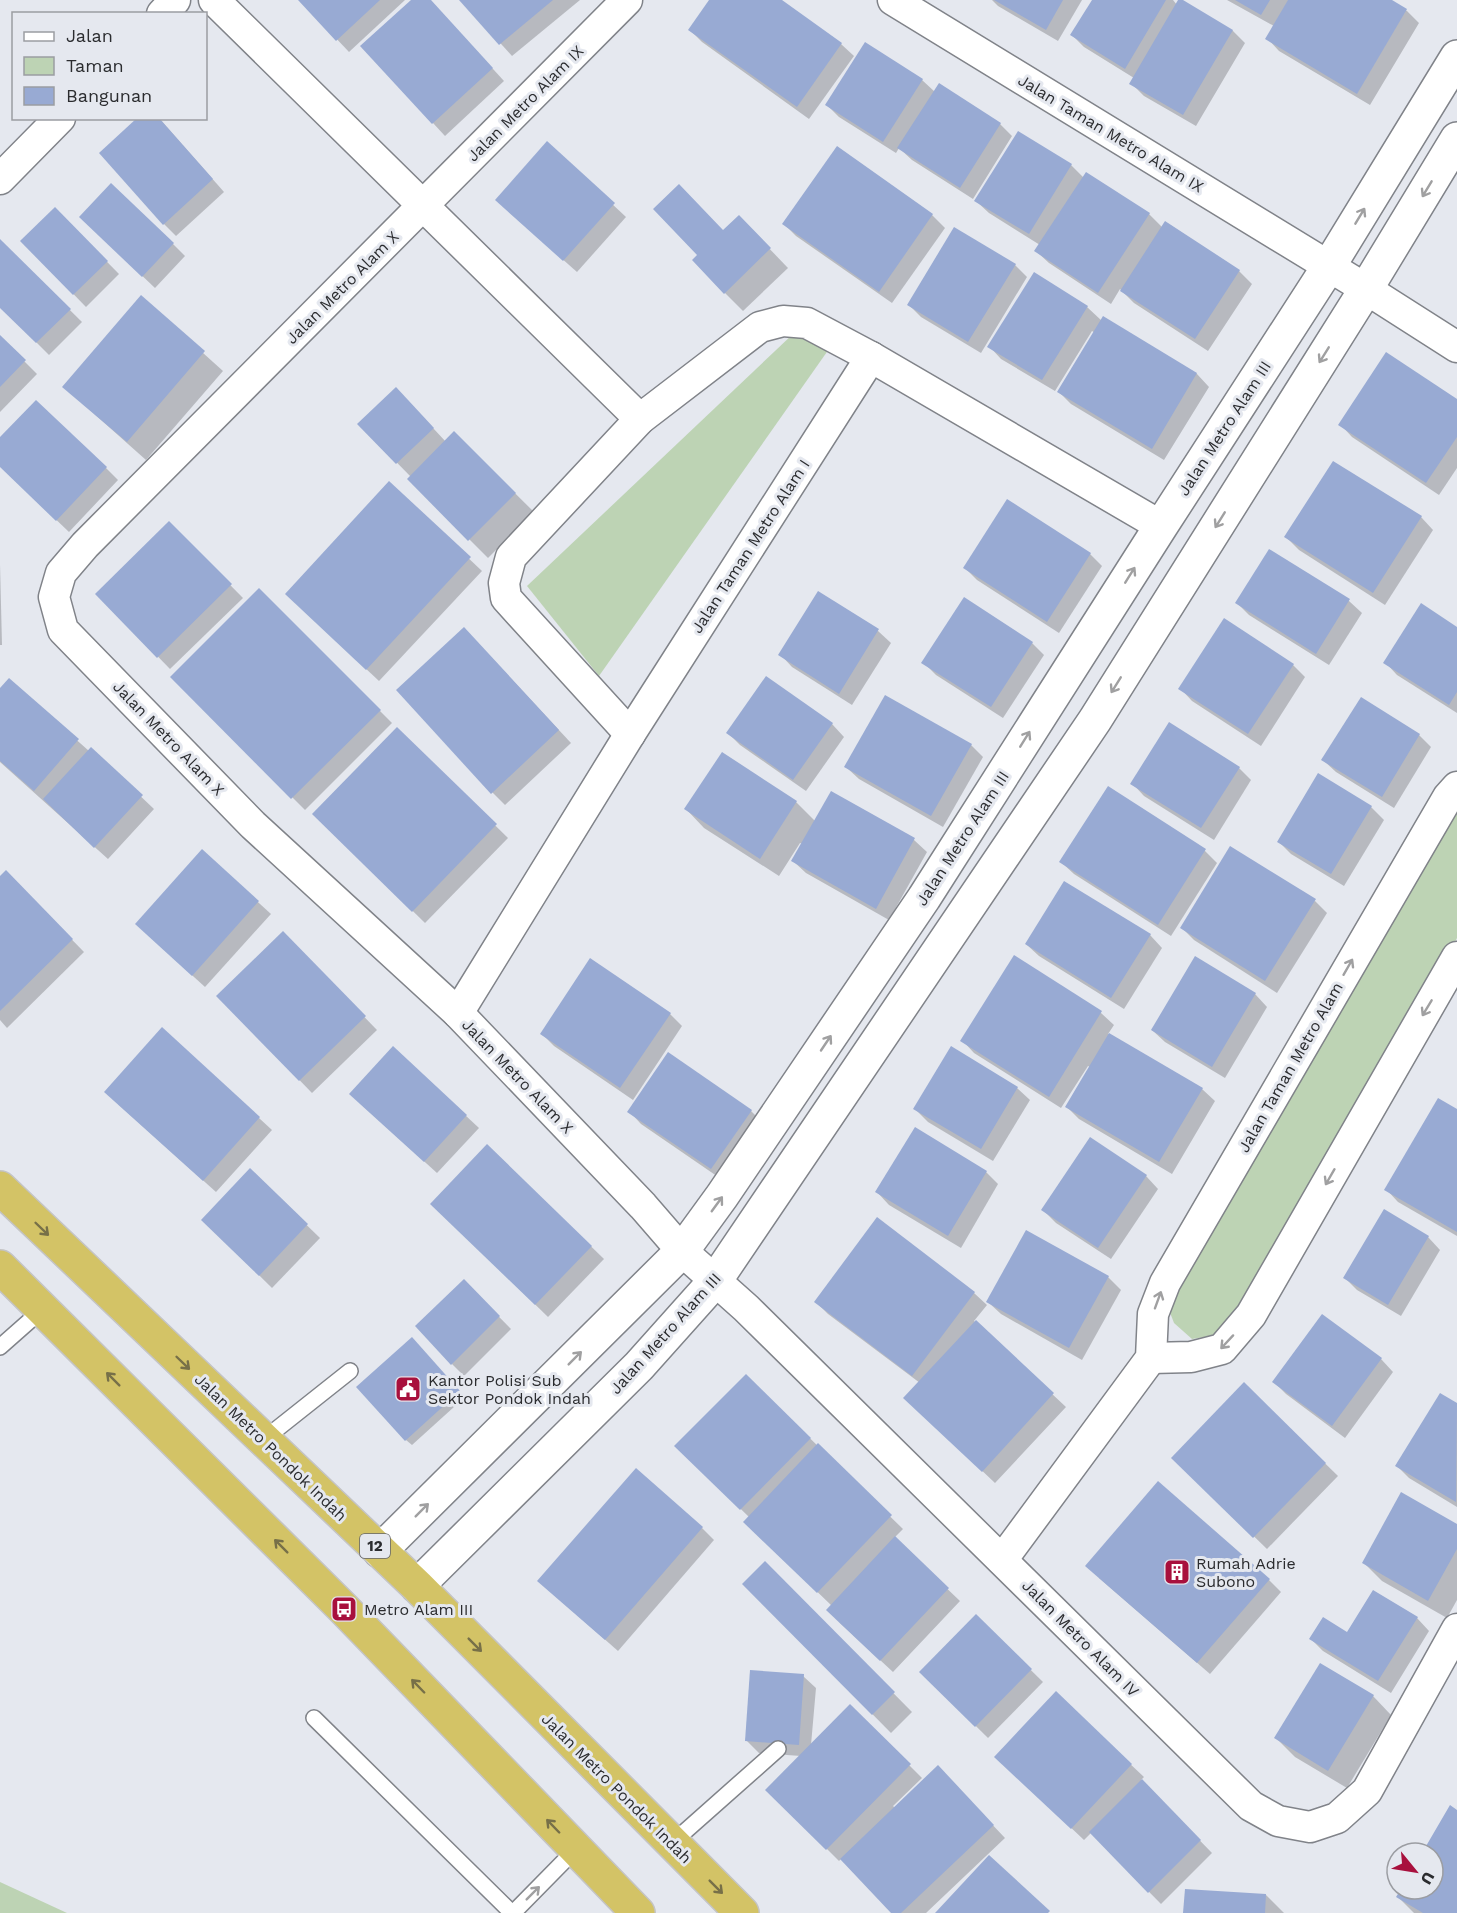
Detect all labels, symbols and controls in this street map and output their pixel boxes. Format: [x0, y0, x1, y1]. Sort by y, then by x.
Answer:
legend [12, 12, 207, 120]
text: Jalan [66, 25, 113, 46]
street label: Jalan Metro Alam IX [463, 41, 588, 165]
text: Taman [66, 55, 124, 76]
street label: Jalan Taman Metro Alam IX [1015, 70, 1207, 197]
text: Bangunan [66, 85, 152, 106]
one-way arrow [1420, 180, 1432, 197]
one-way arrow [1354, 208, 1366, 225]
street label: Jalan Metro Alam X [282, 227, 403, 348]
one-way arrow [1318, 346, 1330, 363]
street label: Jalan Metro Alam III [1174, 357, 1275, 499]
street label: Jalan Taman Metro Alam I [687, 456, 814, 637]
one-way arrow [1214, 511, 1226, 528]
one-way arrow [1123, 566, 1136, 583]
one-way arrow [1110, 676, 1122, 693]
street label: Jalan Metro Alam X [109, 677, 228, 800]
one-way arrow [1020, 731, 1032, 748]
street label: Jalan Metro Alam III [912, 767, 1013, 909]
one-way arrow [1343, 958, 1354, 976]
street label: Jalan Taman Metro Alam [1234, 979, 1347, 1156]
one-way arrow [1421, 999, 1433, 1016]
street label: Jalan Metro Alam X [458, 1015, 577, 1138]
one-way arrow [820, 1035, 832, 1051]
one-way arrow [1324, 1168, 1336, 1185]
one-way arrow [710, 1196, 723, 1212]
one-way arrow [35, 1222, 50, 1236]
street label: Jalan Metro Alam III [606, 1269, 725, 1398]
one-way arrow [1154, 1291, 1165, 1310]
one-way arrow [1220, 1334, 1235, 1349]
one-way arrow [568, 1350, 582, 1365]
one-way arrow [176, 1356, 191, 1371]
street label: Jalan Metro Pondok Indah [191, 1370, 351, 1525]
place label: Kantor Polisi Sub Sektor Pondok Indah [428, 1371, 591, 1408]
one-way arrow [106, 1372, 121, 1387]
public building icon: Kantor Polisi Sub Sektor Pondok Indah [393, 1374, 423, 1404]
one-way arrow [414, 1502, 429, 1517]
road number: 12 [360, 1534, 390, 1558]
one-way arrow [274, 1539, 289, 1554]
place label: Rumah Adrie Subono [1196, 1554, 1296, 1591]
building icon: Rumah Adrie Subono [1162, 1557, 1192, 1587]
street label: Jalan Metro Alam IV [1018, 1576, 1143, 1701]
bus stop icon: Metro Alam III [329, 1594, 359, 1624]
place label: Metro Alam III [364, 1600, 473, 1619]
one-way arrow [467, 1637, 482, 1652]
one-way arrow [410, 1678, 425, 1693]
street label: Jalan Metro Pondok Indah [538, 1709, 696, 1867]
one-way arrow [545, 1819, 560, 1834]
north arrow [1385, 1841, 1445, 1901]
text: U [1416, 1869, 1439, 1888]
one-way arrow [709, 1880, 723, 1895]
one-way arrow [526, 1885, 540, 1900]

